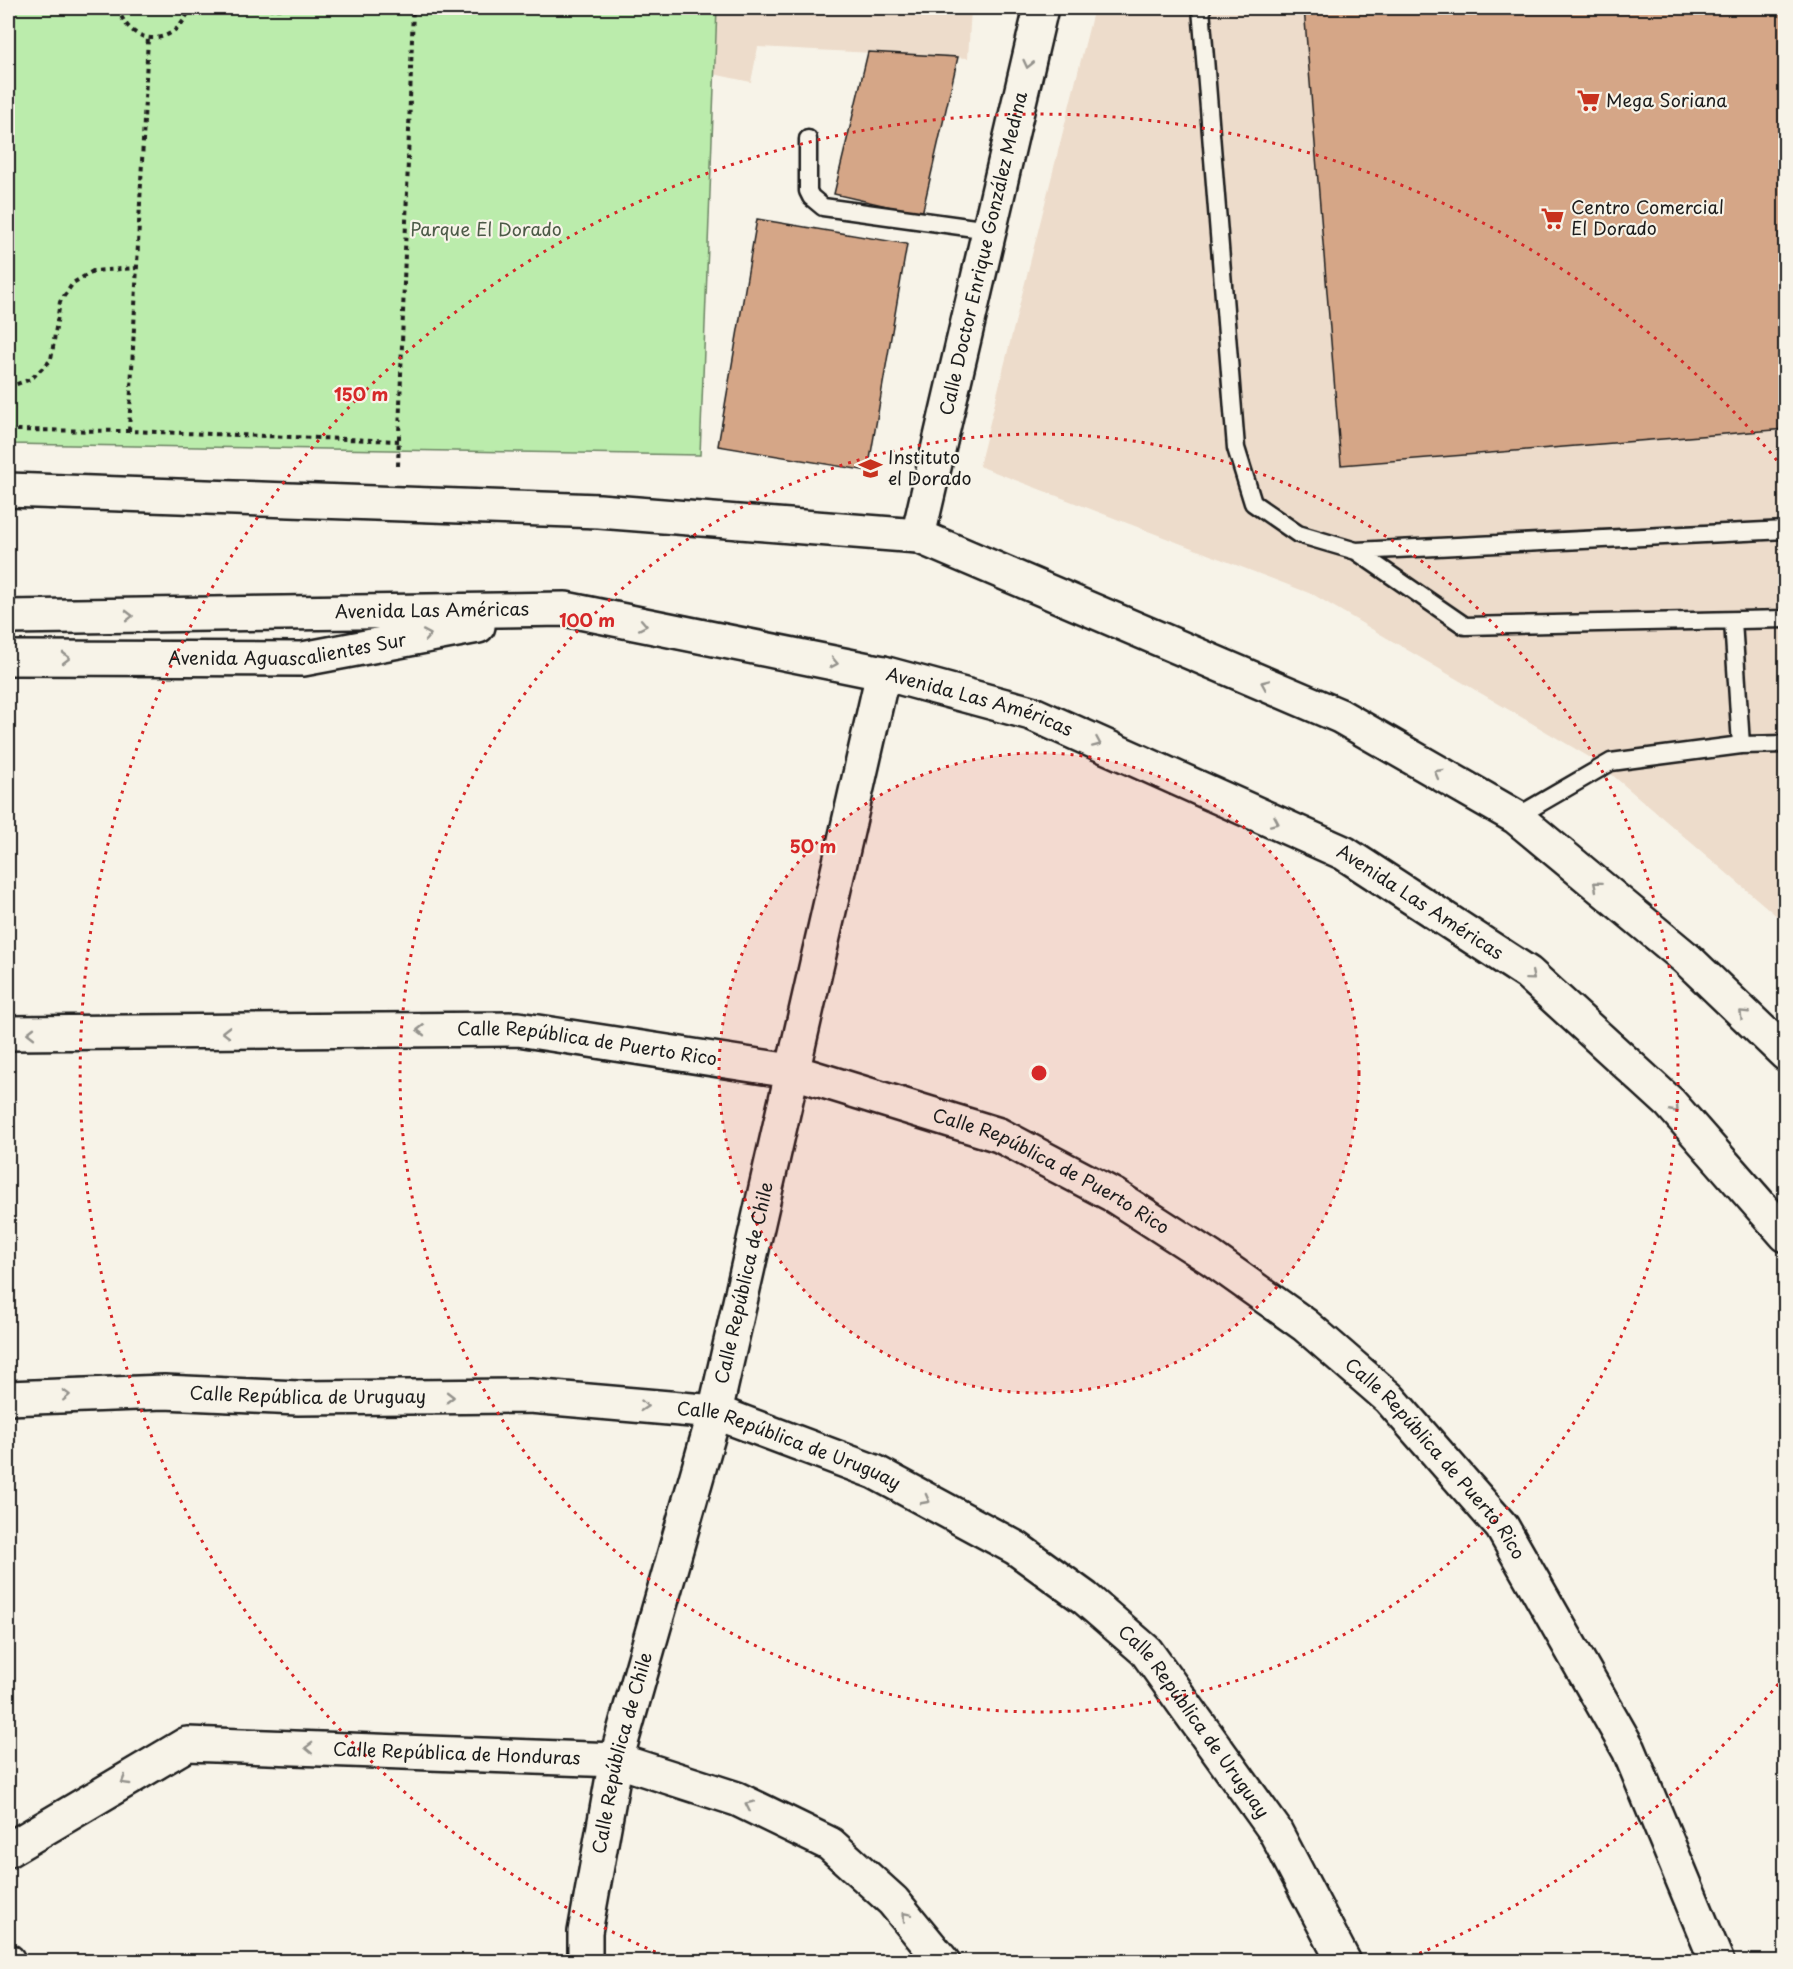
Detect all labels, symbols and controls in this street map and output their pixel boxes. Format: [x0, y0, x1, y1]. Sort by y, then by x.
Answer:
one-way arrow [1022, 59, 1035, 69]
place label: Mega Soriana [1606, 86, 1727, 113]
street label: Calle Doctor Enrique González Medina [932, 88, 1033, 418]
supermarket icon: Mega Soriana [1575, 88, 1601, 114]
place label: Centro Comercial El Dorado [1571, 193, 1724, 241]
supermarket icon: Centro Comercial El Dorado [1540, 205, 1566, 231]
park label: Parque El Dorado [410, 215, 562, 242]
text: 150 m [334, 380, 388, 407]
place label: Instituto el Dorado [888, 443, 971, 491]
school or university icon: Instituto el Dorado [857, 455, 883, 481]
street label: Avenida Las Américas [335, 595, 529, 624]
text: 100 m [559, 606, 615, 633]
one-way arrow [124, 609, 133, 622]
one-way arrow [638, 618, 648, 631]
street label: Avenida Aguascalientes Sur [168, 625, 409, 671]
one-way arrow [421, 629, 431, 642]
one-way arrow [61, 652, 70, 664]
one-way arrow [829, 656, 839, 669]
street label: Avenida Las Américas [883, 659, 1078, 742]
one-way arrow [1260, 679, 1271, 691]
one-way arrow [1091, 735, 1102, 747]
one-way arrow [1434, 768, 1445, 780]
one-way arrow [1269, 815, 1280, 827]
text: 50 m [790, 832, 836, 859]
street label: Avenida Las Américas [1333, 837, 1509, 965]
one-way arrow [1593, 881, 1604, 892]
one-way arrow [1524, 970, 1535, 981]
one-way arrow [1740, 1010, 1751, 1021]
street label: Calle República de Puerto Rico [457, 1014, 719, 1071]
one-way arrow [417, 1024, 426, 1036]
one-way arrow [222, 1026, 231, 1038]
one-way arrow [27, 1027, 36, 1039]
centre of rings [1029, 1063, 1049, 1083]
street label: Calle República de Puerto Rico [930, 1100, 1175, 1240]
one-way arrow [1668, 1102, 1679, 1113]
street label: Calle República de Chile [707, 1179, 779, 1386]
street label: Calle República de Puerto Rico [1340, 1351, 1533, 1564]
street label: Calle República de Uruguay [189, 1378, 426, 1410]
one-way arrow [61, 1389, 70, 1402]
one-way arrow [445, 1391, 454, 1403]
street label: Calle República de Uruguay [676, 1394, 906, 1496]
one-way arrow [640, 1399, 649, 1412]
one-way arrow [920, 1493, 931, 1504]
street label: Calle República de Uruguay [1113, 1618, 1277, 1823]
street label: Calle República de Chile [584, 1649, 658, 1856]
street label: Calle República de Honduras [333, 1734, 581, 1771]
one-way arrow [305, 1742, 314, 1755]
one-way arrow [121, 1773, 131, 1785]
one-way arrow [744, 1801, 755, 1813]
one-way arrow [902, 1912, 913, 1923]

